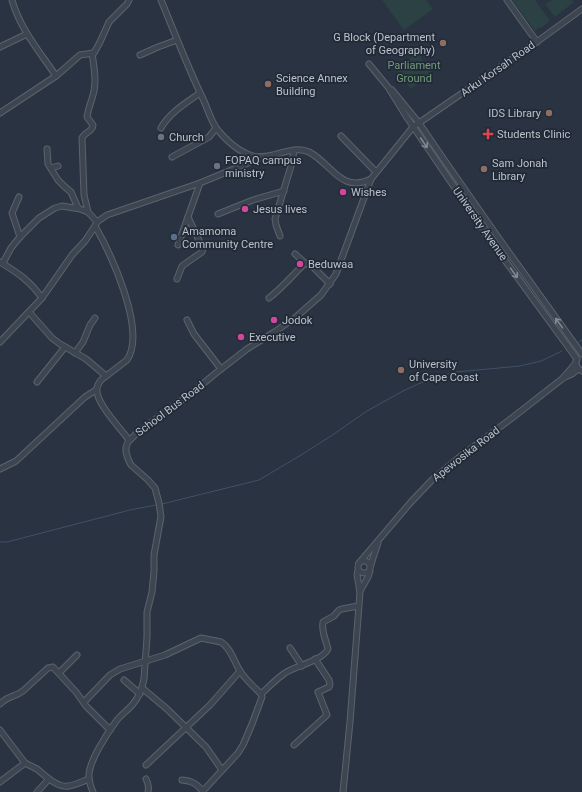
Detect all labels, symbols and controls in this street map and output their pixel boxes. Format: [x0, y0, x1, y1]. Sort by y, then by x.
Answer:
place label: G Block (Department of Geography) [333, 31, 435, 57]
marker: G Block (Department of Geography) [438, 38, 448, 48]
street label: Arku Korsah Road [458, 39, 538, 99]
park label: Parliament Ground [387, 59, 441, 85]
place label: Science Annex Building [276, 72, 348, 98]
marker: Science Annex Building [263, 79, 273, 89]
place label: IDS Library [488, 107, 542, 120]
marker: IDS Library [544, 108, 554, 118]
marker: Students Clinic [482, 128, 494, 140]
place label: Students Clinic [497, 128, 571, 141]
place label: Church [169, 131, 204, 144]
marker: Church [156, 132, 166, 142]
one-way arrow [420, 137, 428, 148]
place label: FOPAQ campus ministry [225, 154, 302, 180]
place label: Sam Jonah Library [492, 157, 547, 183]
marker: FOPAQ campus ministry [212, 161, 222, 171]
marker: Sam Jonah Library [479, 164, 489, 174]
street label: University Avenue [450, 185, 510, 263]
place label: Wishes [351, 186, 387, 199]
marker: Wishes [338, 187, 348, 197]
place label: Jesus lives [253, 203, 307, 216]
marker: Jesus lives [240, 204, 250, 214]
place label: Amamoma Community Centre [182, 225, 273, 251]
marker: Amamoma Community Centre [169, 232, 179, 242]
place label: Beduwaa [308, 258, 353, 271]
marker: Beduwaa [295, 259, 305, 269]
one-way arrow [510, 267, 518, 278]
place label: Jodok [282, 314, 313, 327]
marker: Jodok [269, 315, 279, 325]
one-way arrow [555, 317, 563, 328]
place label: Executive [249, 331, 296, 344]
marker: Executive [236, 332, 246, 342]
place label: University of Cape Coast [409, 358, 479, 384]
marker: University of Cape Coast [396, 365, 406, 375]
street label: School Bus Road [133, 379, 207, 439]
street label: Apewosika Road [430, 424, 502, 484]

